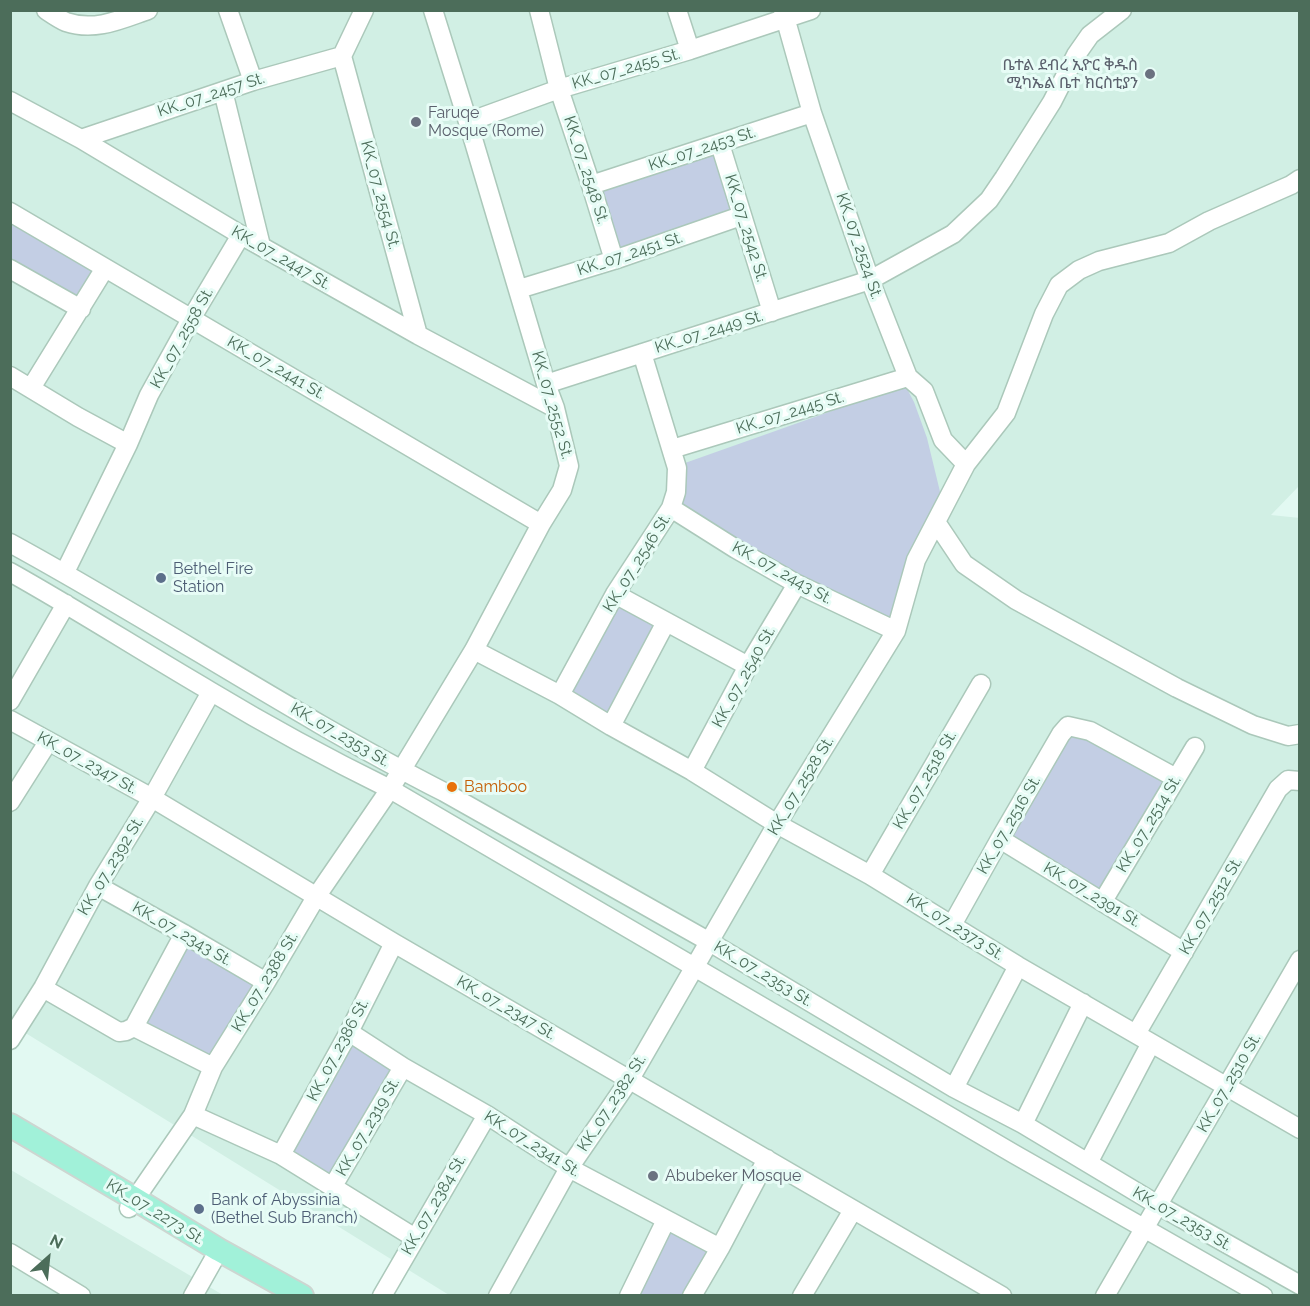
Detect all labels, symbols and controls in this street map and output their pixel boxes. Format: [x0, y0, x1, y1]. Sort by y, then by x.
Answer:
street label: KK_07_2455 St. [570, 44, 682, 94]
place label: ቤተል ደብረ ኢዮር ቅዱስ ሚካኤል ቤተ ክርስቲያን [1003, 55, 1138, 93]
marker: ቤተል ደብረ ኢዮር ቅዱስ ሚካኤል ቤተ ክርስቲያን [1143, 67, 1157, 81]
street label: KK_07_2457 St. [155, 69, 267, 121]
place label: Faruqe Mosque (Rome) [428, 103, 544, 141]
street label: KK_07_2548 St. [559, 114, 613, 226]
marker: Faruqe Mosque (Rome) [409, 115, 423, 129]
street label: KK_07_2453 St. [646, 123, 758, 175]
street label: KK_07_2554 St. [356, 139, 404, 251]
street label: KK_07_2542 St. [721, 172, 771, 284]
street label: KK_07_2524 St. [832, 190, 886, 302]
street label: KK_07_2447 St. [228, 222, 334, 294]
street label: KK_07_2451 St. [575, 228, 685, 280]
street label: KK_07_2558 St. [146, 284, 218, 392]
street label: KK_07_2449 St. [652, 306, 766, 358]
street label: KK_07_2441 St. [224, 332, 328, 404]
street label: KK_07_2552 St. [527, 349, 577, 461]
street label: KK_07_2445 St. [734, 387, 846, 439]
street label: KK_07_2546 St. [599, 510, 675, 616]
street label: KK_07_2443 St. [729, 538, 835, 608]
place label: Bethel Fire Station [173, 559, 253, 597]
marker: Bethel Fire Station [154, 571, 168, 585]
street label: KK_07_2540 St. [708, 623, 780, 731]
street label: KK_07_2353 St. [287, 699, 393, 771]
street label: KK_07_2518 St. [889, 727, 961, 833]
street label: KK_07_2347 St. [34, 728, 140, 798]
street label: KK_07_2528 St. [764, 733, 838, 839]
street label: KK_07_2516 St. [973, 772, 1045, 878]
street label: KK_07_2514 St. [1112, 772, 1186, 876]
place label: Bamboo [464, 777, 527, 797]
marker: Bamboo [445, 780, 459, 794]
street label: KK_07_2392 St. [74, 813, 148, 919]
street label: KK_07_2512 St. [1175, 854, 1247, 958]
street label: KK_07_2391 St. [1040, 858, 1144, 932]
street label: KK_07_2373 St. [903, 889, 1007, 965]
street label: KK_07_2343 St. [129, 898, 235, 970]
street label: KK_07_2388 St. [228, 929, 302, 1035]
street label: KK_07_2353 St. [710, 937, 816, 1011]
street label: KK_07_2347 St. [453, 972, 559, 1044]
street label: KK_07_2386 St. [303, 996, 373, 1104]
street label: KK_07_2510 St. [1193, 1030, 1265, 1136]
street label: KK_07_2382 St. [573, 1051, 651, 1155]
street label: KK_07_2319 St. [332, 1074, 404, 1180]
street label: KK_07_2341 St. [480, 1107, 584, 1181]
street label: KK_07_2384 St. [398, 1152, 470, 1258]
place label: Abubeker Mosque [665, 1166, 802, 1186]
marker: Abubeker Mosque [646, 1169, 660, 1183]
street label: KK_07_2273 St. [102, 1175, 208, 1249]
street label: KK_07_2353 St. [1129, 1183, 1235, 1255]
place label: Bank of Abyssinia (Bethel Sub Branch) [211, 1190, 358, 1228]
marker: Bank of Abyssinia (Bethel Sub Branch) [192, 1202, 206, 1216]
north arrow [18, 1228, 78, 1288]
text: N [47, 1230, 66, 1253]

